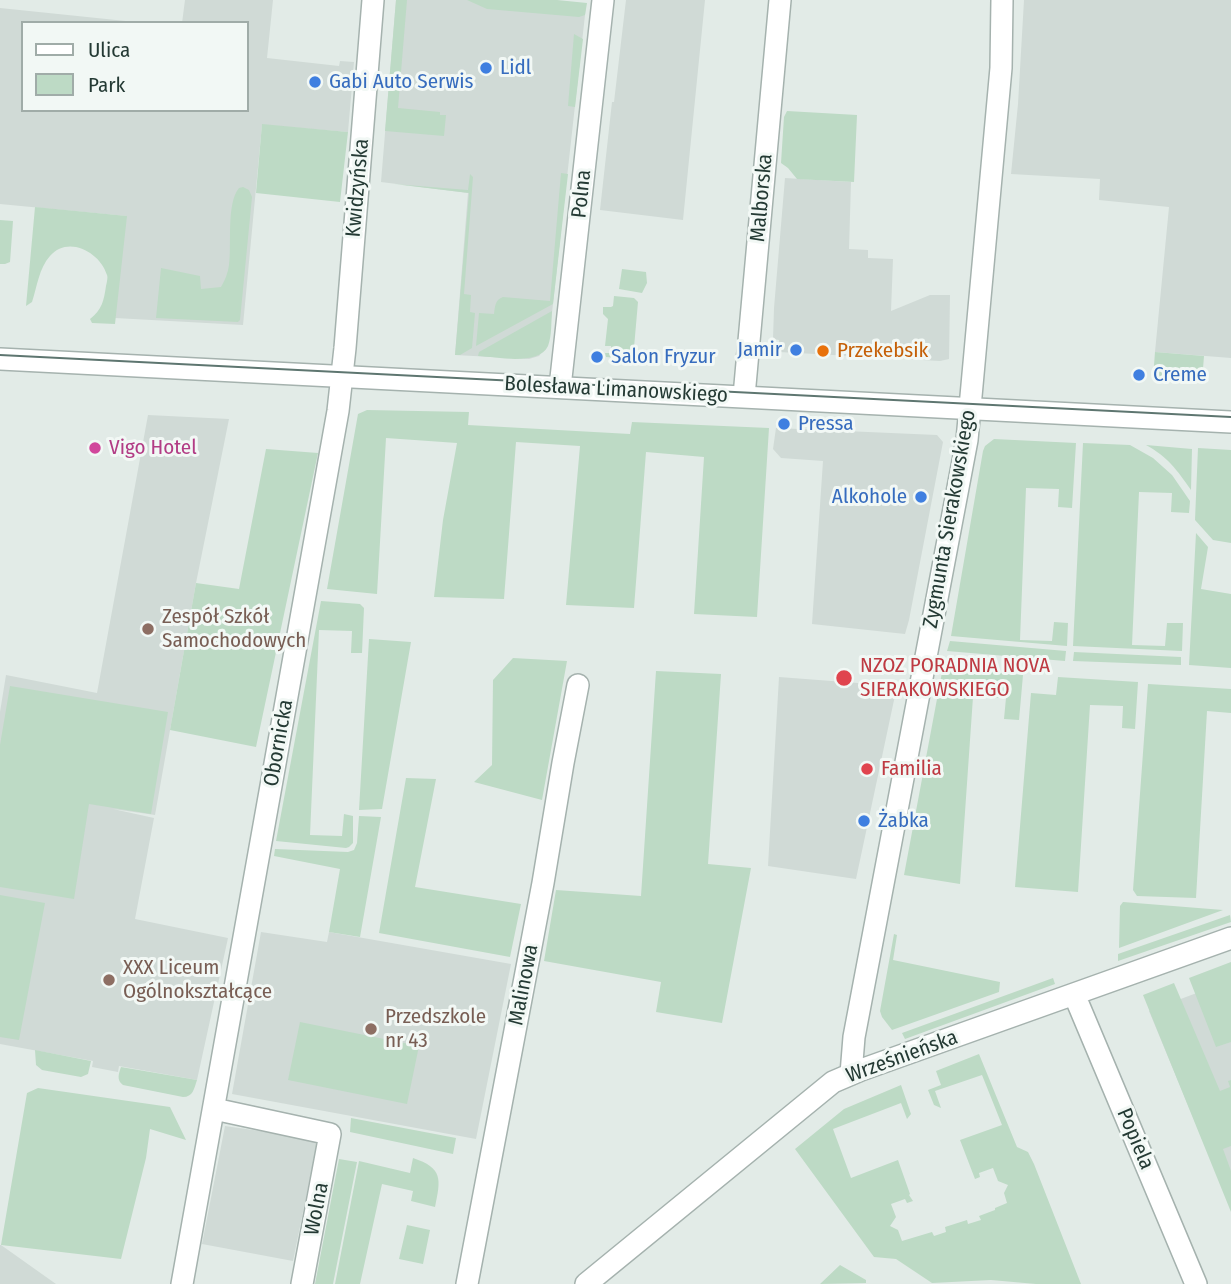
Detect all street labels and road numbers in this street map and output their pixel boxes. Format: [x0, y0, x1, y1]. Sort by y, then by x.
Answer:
street label: Kwidzyńska [341, 138, 375, 238]
street label: Malborska [746, 153, 778, 243]
street label: Polna [567, 169, 597, 219]
street label: Bolesława Limanowskiego [504, 372, 728, 408]
street label: Zygmunta Sierakowskiego [918, 408, 982, 630]
street label: Obornicka [259, 698, 299, 788]
street label: Malinowa [504, 942, 544, 1028]
street label: Wrześnieńska [843, 1025, 961, 1089]
street label: Popiela [1111, 1105, 1159, 1173]
street label: Wolna [300, 1180, 334, 1238]

